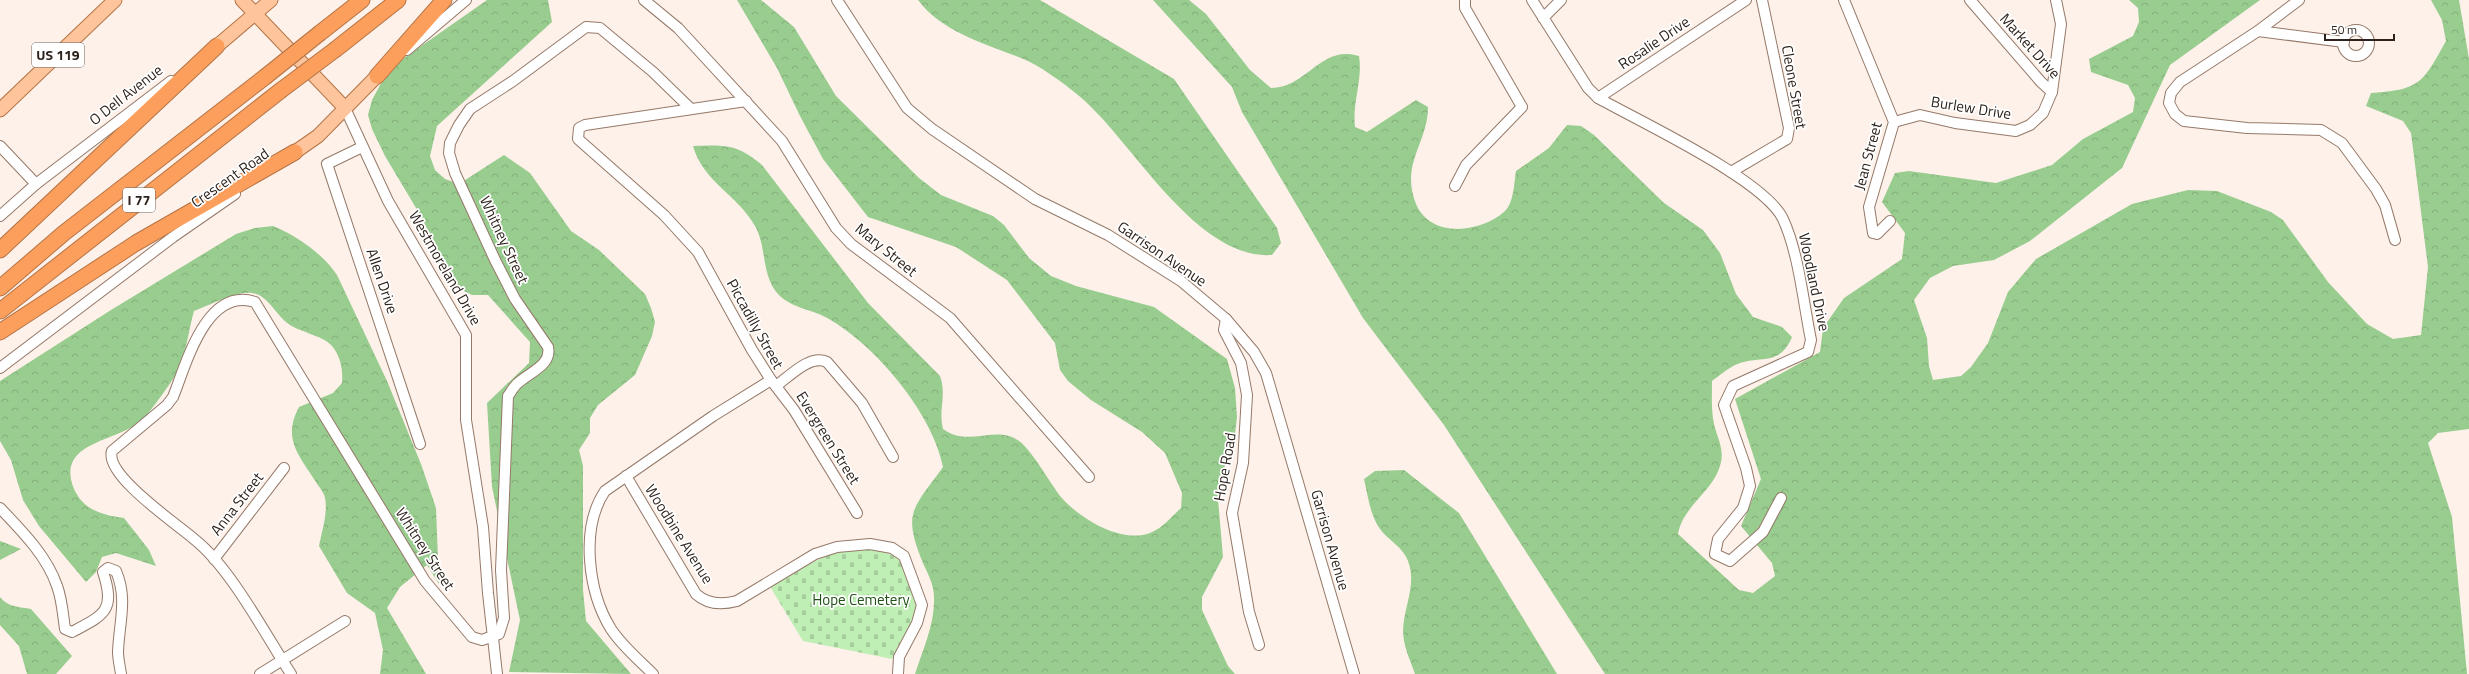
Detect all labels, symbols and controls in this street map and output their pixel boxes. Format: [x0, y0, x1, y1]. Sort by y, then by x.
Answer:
street label: Market Drive [1995, 8, 2066, 84]
street label: Rosalie Drive [1613, 10, 1694, 75]
scale bar [2325, 16, 2394, 42]
text: 50 m [2331, 20, 2357, 39]
road number: US 119 [32, 43, 84, 67]
street label: Cleone Street [1776, 43, 1813, 131]
street label: O Dell Avenue [84, 59, 167, 131]
street label: Burlew Drive [1929, 90, 2013, 125]
street label: Jean Street [1847, 119, 1888, 192]
street label: Crescent Road [186, 142, 273, 213]
road number: I 77 [123, 188, 155, 212]
street label: Whitney Street [474, 192, 535, 288]
street label: Westmoreland Drive [403, 206, 488, 329]
street label: Garrison Avenue [1113, 215, 1212, 292]
street label: Mary Street [850, 217, 923, 282]
street label: Woodland Drive [1793, 231, 1836, 333]
street label: Allen Drive [361, 245, 404, 317]
street label: Piccadilly Street [721, 274, 790, 374]
street label: Evergreen Street [791, 387, 867, 489]
street label: Hope Road [1207, 431, 1242, 503]
street label: Anna Street [205, 467, 269, 540]
street label: Woodbine Avenue [640, 479, 719, 588]
street label: Garrison Avenue [1305, 487, 1356, 593]
street label: Whitney Street [390, 503, 461, 595]
park label: Hope Cemetery [812, 588, 910, 611]

